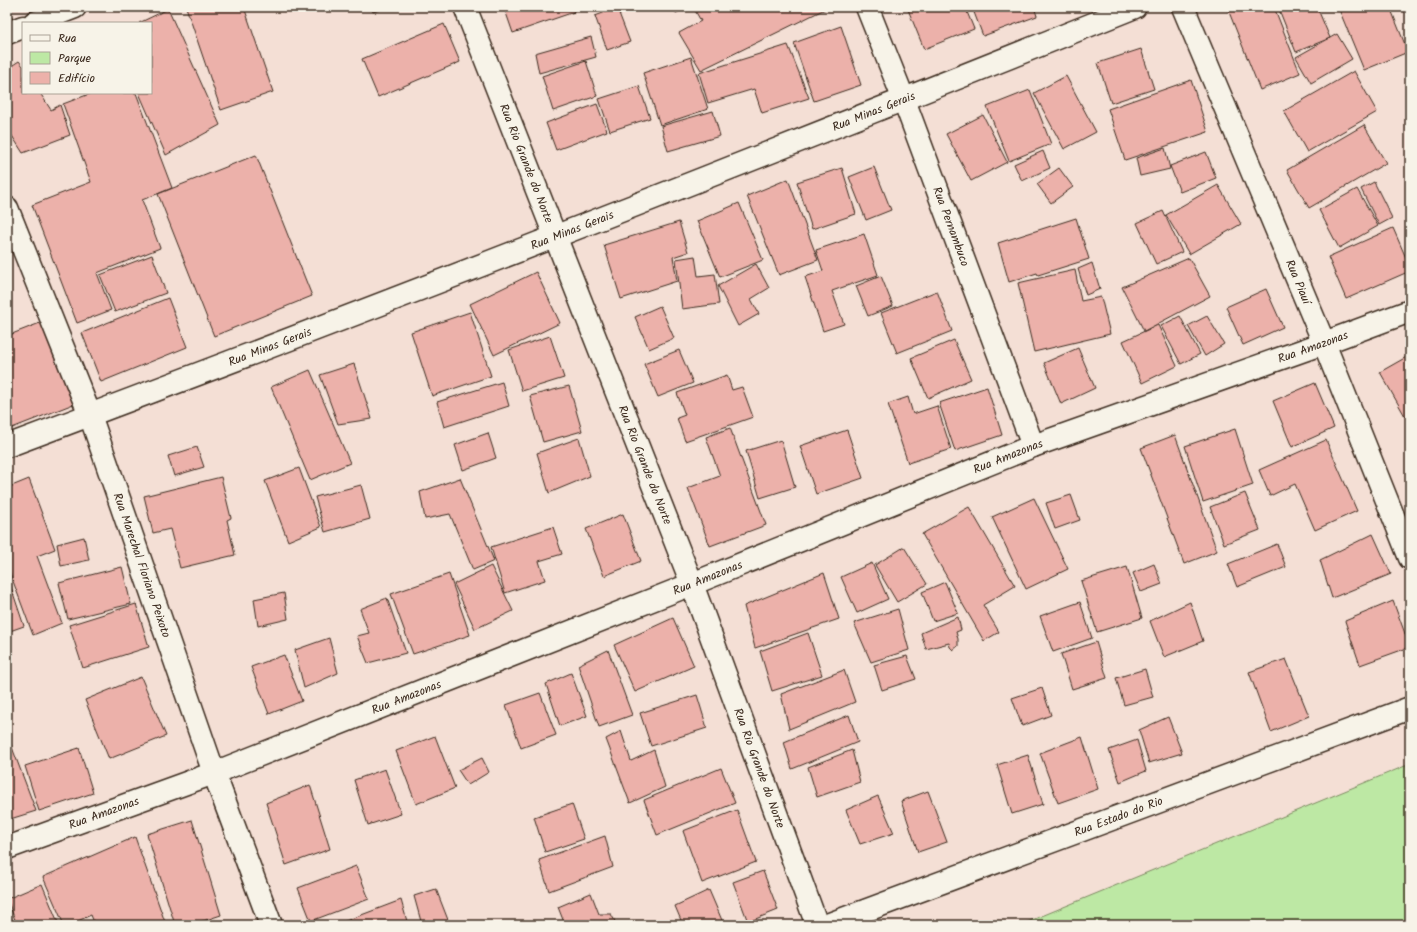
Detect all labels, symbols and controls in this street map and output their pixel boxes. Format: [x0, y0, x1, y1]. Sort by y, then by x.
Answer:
legend [22, 22, 152, 94]
text: Rua [58, 29, 77, 48]
text: Parque [58, 49, 92, 68]
text: Edifício [58, 69, 95, 88]
street label: Rua Minas Gerais [829, 86, 918, 136]
street label: Rua Rio Grande do Norte [494, 101, 559, 226]
street label: Rua Pernambuco [928, 184, 975, 269]
street label: Rua Minas Gerais [528, 205, 617, 255]
street label: Rua Piauí [1280, 256, 1317, 309]
street label: Rua Minas Gerais [225, 322, 314, 371]
street label: Rua Amazonas [1275, 325, 1351, 368]
street label: Rua Rio Grande do Norte [613, 402, 677, 528]
street label: Rua Amazonas [970, 434, 1045, 479]
street label: Rua Marechal Floriano Peixoto [108, 490, 176, 640]
street label: Rua Amazonas [670, 555, 745, 600]
street label: Rua Amazonas [369, 675, 444, 719]
street label: Rua Rio Grande do Norte [729, 705, 790, 831]
street label: Rua Amazonas [66, 791, 142, 834]
street label: Rua Estado do Rio [1071, 791, 1166, 842]

